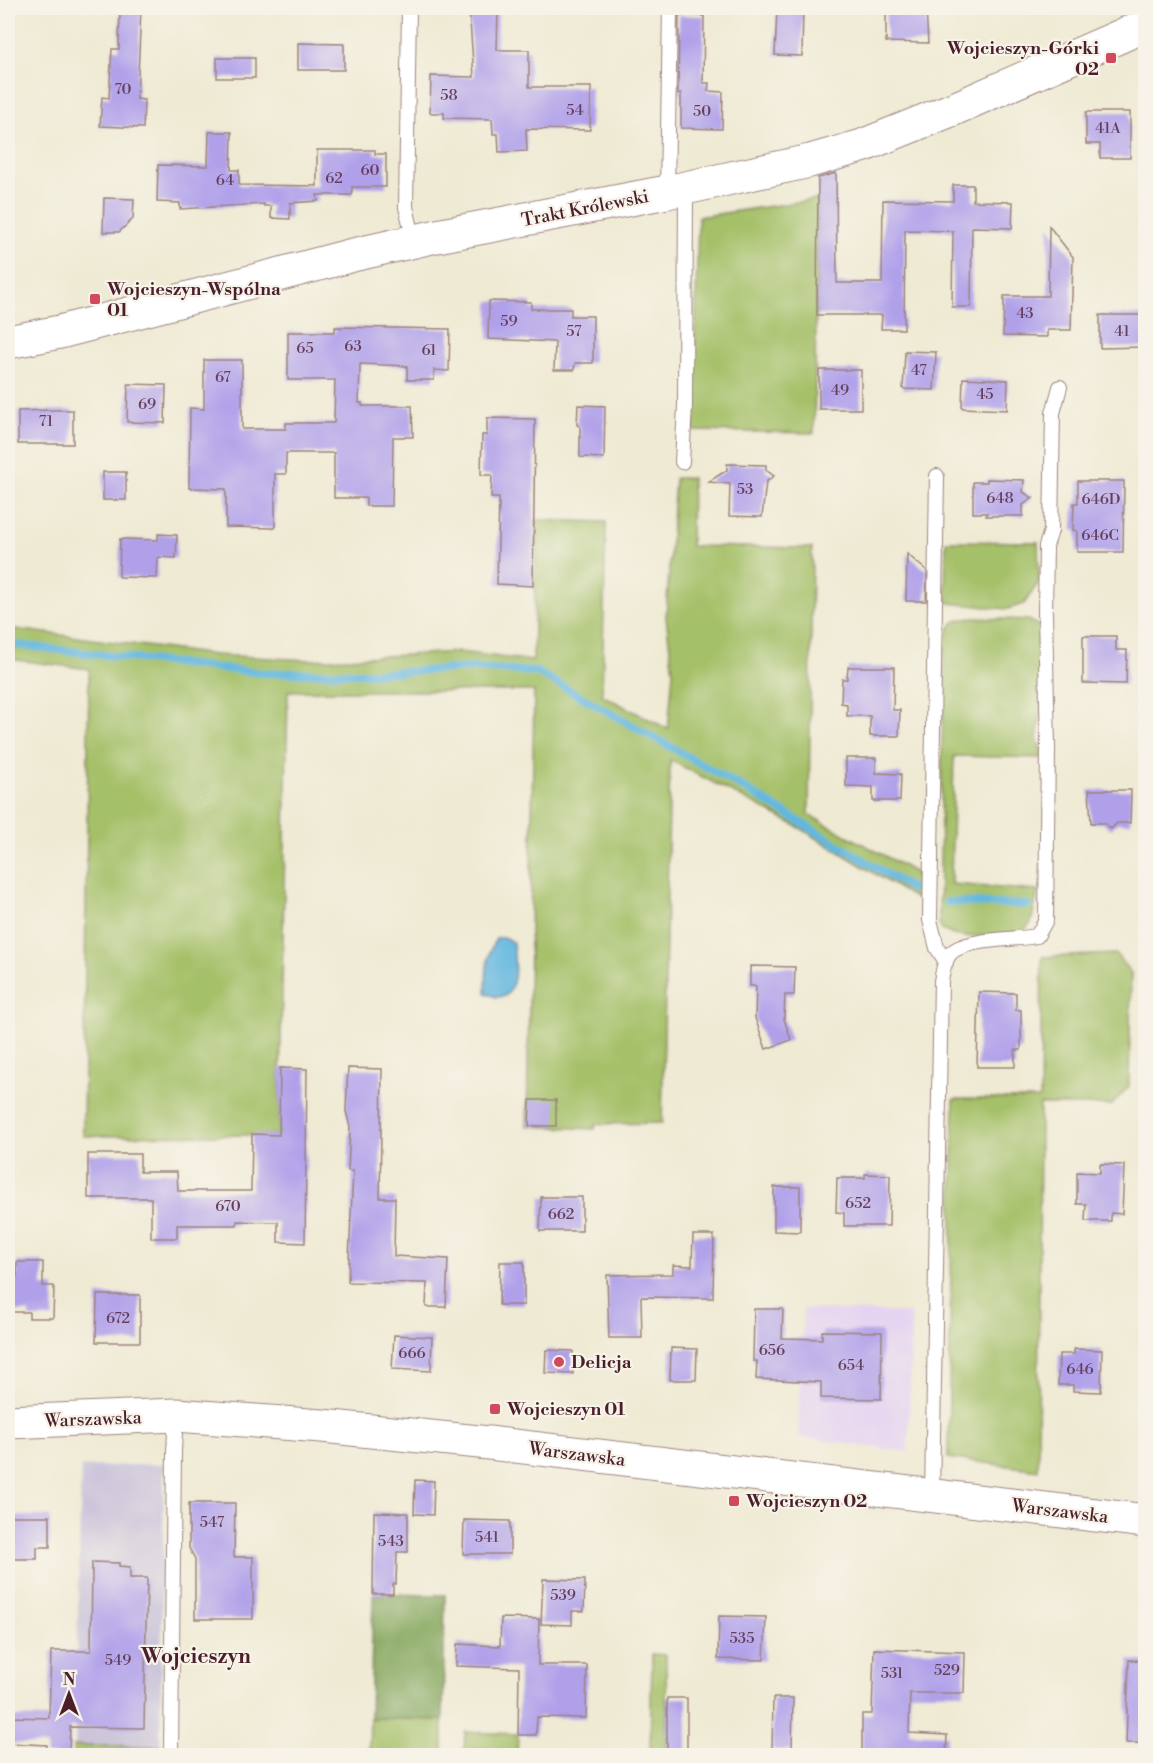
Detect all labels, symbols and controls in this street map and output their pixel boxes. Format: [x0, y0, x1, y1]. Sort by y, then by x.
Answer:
place label: Wojcieszyn-Górki 02 [946, 37, 1099, 81]
marker: Wojcieszyn-Górki 02 [1104, 51, 1118, 65]
house number: 70 [114, 80, 132, 99]
house number: 58 [440, 86, 458, 105]
house number: 54 [566, 101, 584, 120]
house number: 50 [693, 102, 711, 121]
house number: 41A [1095, 119, 1122, 138]
house number: 60 [360, 161, 380, 180]
house number: 62 [325, 169, 343, 188]
house number: 64 [216, 171, 234, 190]
street label: Trakt Królewski [519, 185, 651, 232]
place label: Wojcieszyn-Wspólna 01 [106, 278, 281, 322]
marker: Wojcieszyn-Wspólna 01 [88, 292, 102, 306]
house number: 43 [1016, 304, 1034, 323]
house number: 59 [500, 312, 518, 331]
house number: 57 [566, 322, 582, 341]
house number: 41 [1114, 322, 1130, 341]
house number: 63 [344, 337, 362, 356]
house number: 65 [296, 339, 314, 358]
house number: 61 [421, 341, 437, 360]
house number: 47 [911, 361, 927, 380]
house number: 67 [215, 368, 231, 387]
house number: 49 [831, 381, 849, 400]
house number: 45 [976, 385, 994, 404]
house number: 69 [138, 395, 156, 414]
house number: 71 [39, 412, 54, 431]
house number: 53 [737, 480, 753, 499]
house number: 648 [986, 489, 1014, 508]
house number: 646D [1081, 490, 1121, 509]
house number: 646C [1081, 526, 1119, 545]
house number: 652 [845, 1194, 871, 1213]
house number: 670 [215, 1197, 241, 1216]
house number: 662 [548, 1205, 574, 1224]
house number: 672 [106, 1309, 130, 1328]
house number: 656 [759, 1341, 785, 1360]
house number: 666 [398, 1344, 426, 1363]
place label: Delicja [571, 1351, 632, 1374]
marker: Delicja [552, 1355, 566, 1369]
house number: 654 [838, 1356, 864, 1375]
house number: 646 [1066, 1360, 1094, 1379]
place label: Wojcieszyn 01 [506, 1398, 626, 1421]
marker: Wojcieszyn 01 [488, 1402, 502, 1416]
street label: Warszawska [43, 1406, 143, 1433]
street label: Warszawska [526, 1437, 627, 1472]
place label: Wojcieszyn 02 [745, 1490, 867, 1513]
marker: Wojcieszyn 02 [727, 1494, 741, 1508]
street label: Warszawska [1009, 1494, 1110, 1529]
house number: 547 [200, 1513, 225, 1532]
house number: 541 [475, 1528, 500, 1547]
house number: 543 [378, 1532, 404, 1551]
house number: 539 [550, 1586, 576, 1605]
house number: 535 [730, 1629, 754, 1648]
district label: Wojcieszyn [140, 1644, 251, 1670]
house number: 549 [105, 1651, 131, 1670]
house number: 529 [934, 1661, 960, 1680]
north arrow [39, 1664, 99, 1724]
house number: 531 [881, 1664, 904, 1683]
text: N [63, 1670, 76, 1690]

